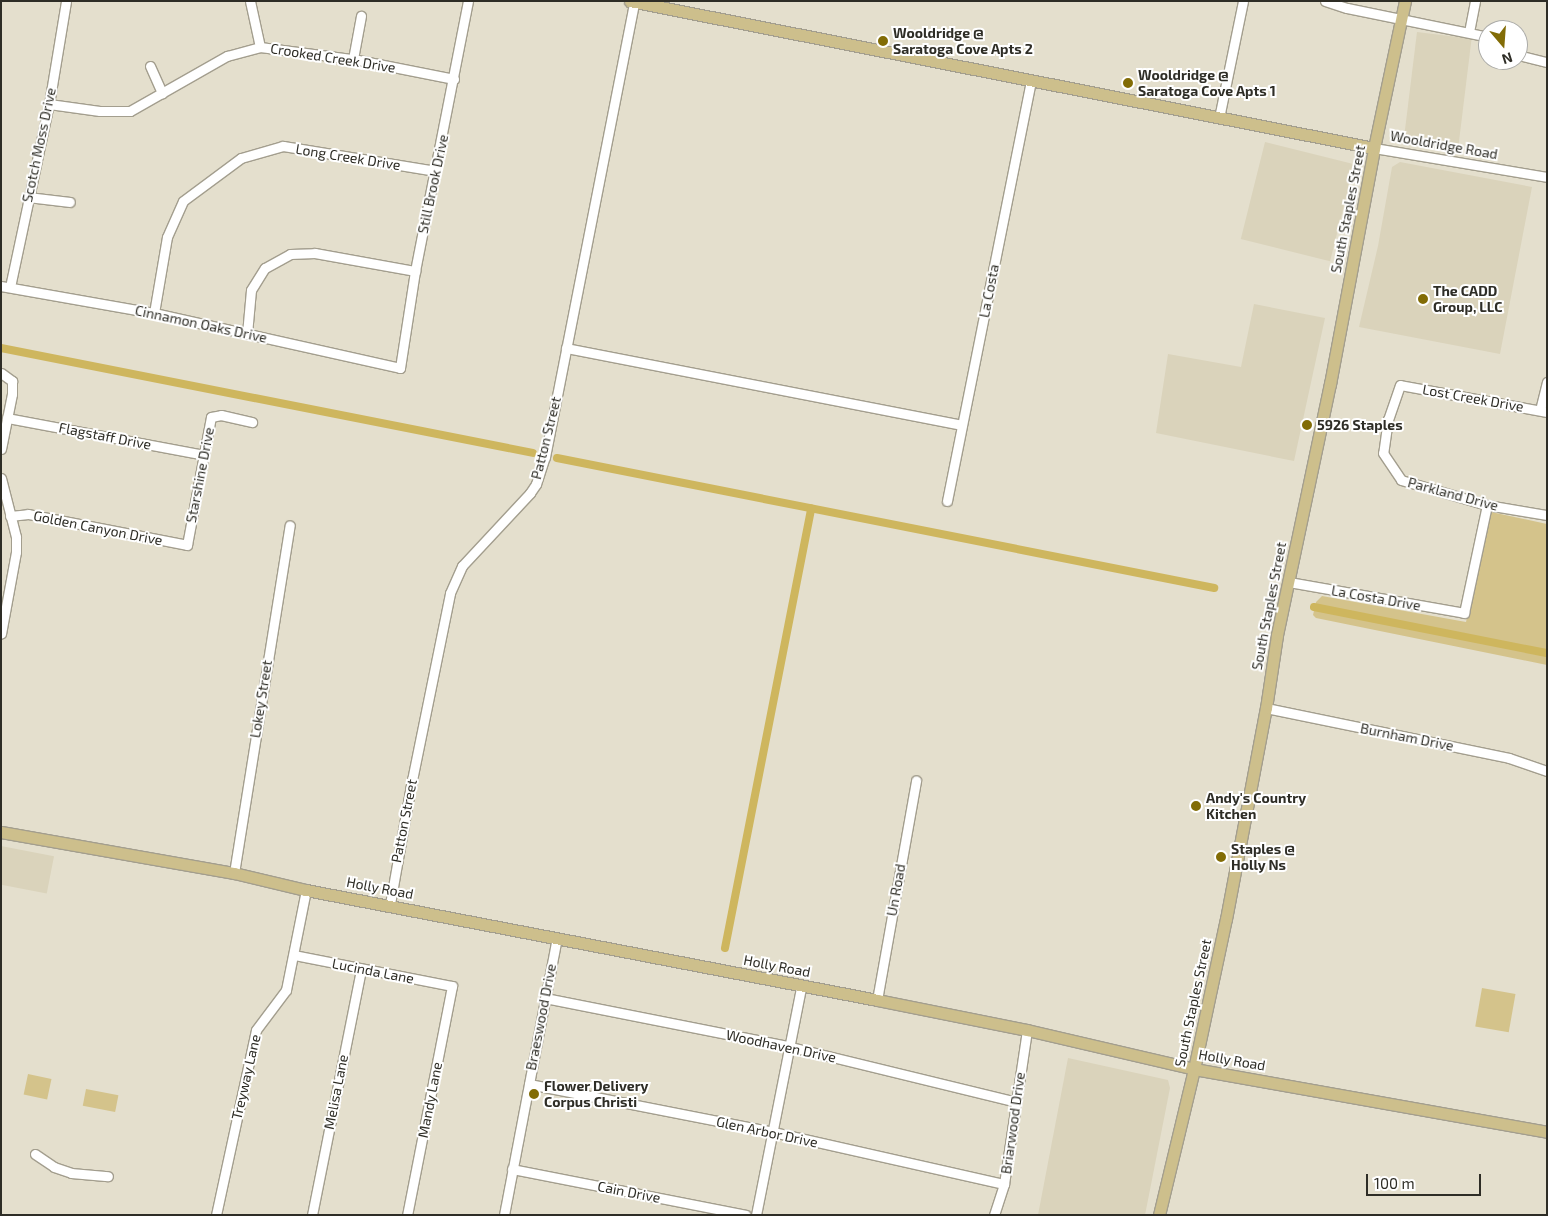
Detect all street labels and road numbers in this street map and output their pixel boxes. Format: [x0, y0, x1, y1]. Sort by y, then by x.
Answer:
street label: Crooked Creek Drive [269, 40, 397, 76]
street label: Scotch Moss Drive [19, 86, 59, 204]
street label: Wooldridge Road [1389, 127, 1499, 163]
street label: Still Brook Drive [414, 133, 452, 235]
street label: Long Creek Drive [294, 140, 402, 174]
street label: South Staples Street [1327, 144, 1369, 274]
street label: La Costa [976, 263, 1002, 319]
street label: Cinnamon Oaks Drive [133, 302, 269, 346]
street label: Lost Creek Drive [1421, 381, 1525, 415]
street label: Patton Street [528, 395, 564, 481]
street label: Flagstaff Drive [57, 419, 153, 453]
street label: Starshine Drive [182, 426, 218, 524]
street label: Parkland Drive [1406, 474, 1500, 514]
street label: Golden Canyon Drive [32, 507, 164, 549]
street label: South Staples Street [1248, 541, 1290, 671]
street label: La Costa Drive [1330, 582, 1422, 614]
street label: Lokey Street [247, 659, 275, 739]
street label: Burnham Drive [1359, 720, 1455, 754]
street label: Patton Street [388, 778, 420, 864]
street label: Un Road [883, 863, 909, 917]
street label: Holly Road [345, 873, 415, 903]
street label: South Staples Street [1171, 938, 1215, 1068]
street label: Holly Road [742, 951, 812, 981]
street label: Lucinda Lane [331, 955, 415, 987]
street label: Braeswood Drive [522, 962, 560, 1072]
street label: Woodhaven Drive [724, 1026, 838, 1066]
street label: Treyway Lane [228, 1033, 264, 1121]
street label: Holly Road [1197, 1046, 1267, 1074]
street label: Melisa Lane [321, 1053, 351, 1131]
street label: Mandy Lane [414, 1061, 446, 1139]
street label: Briarwood Drive [998, 1071, 1028, 1175]
street label: Glen Arbor Drive [714, 1113, 820, 1151]
street label: Cain Drive [596, 1178, 662, 1206]

